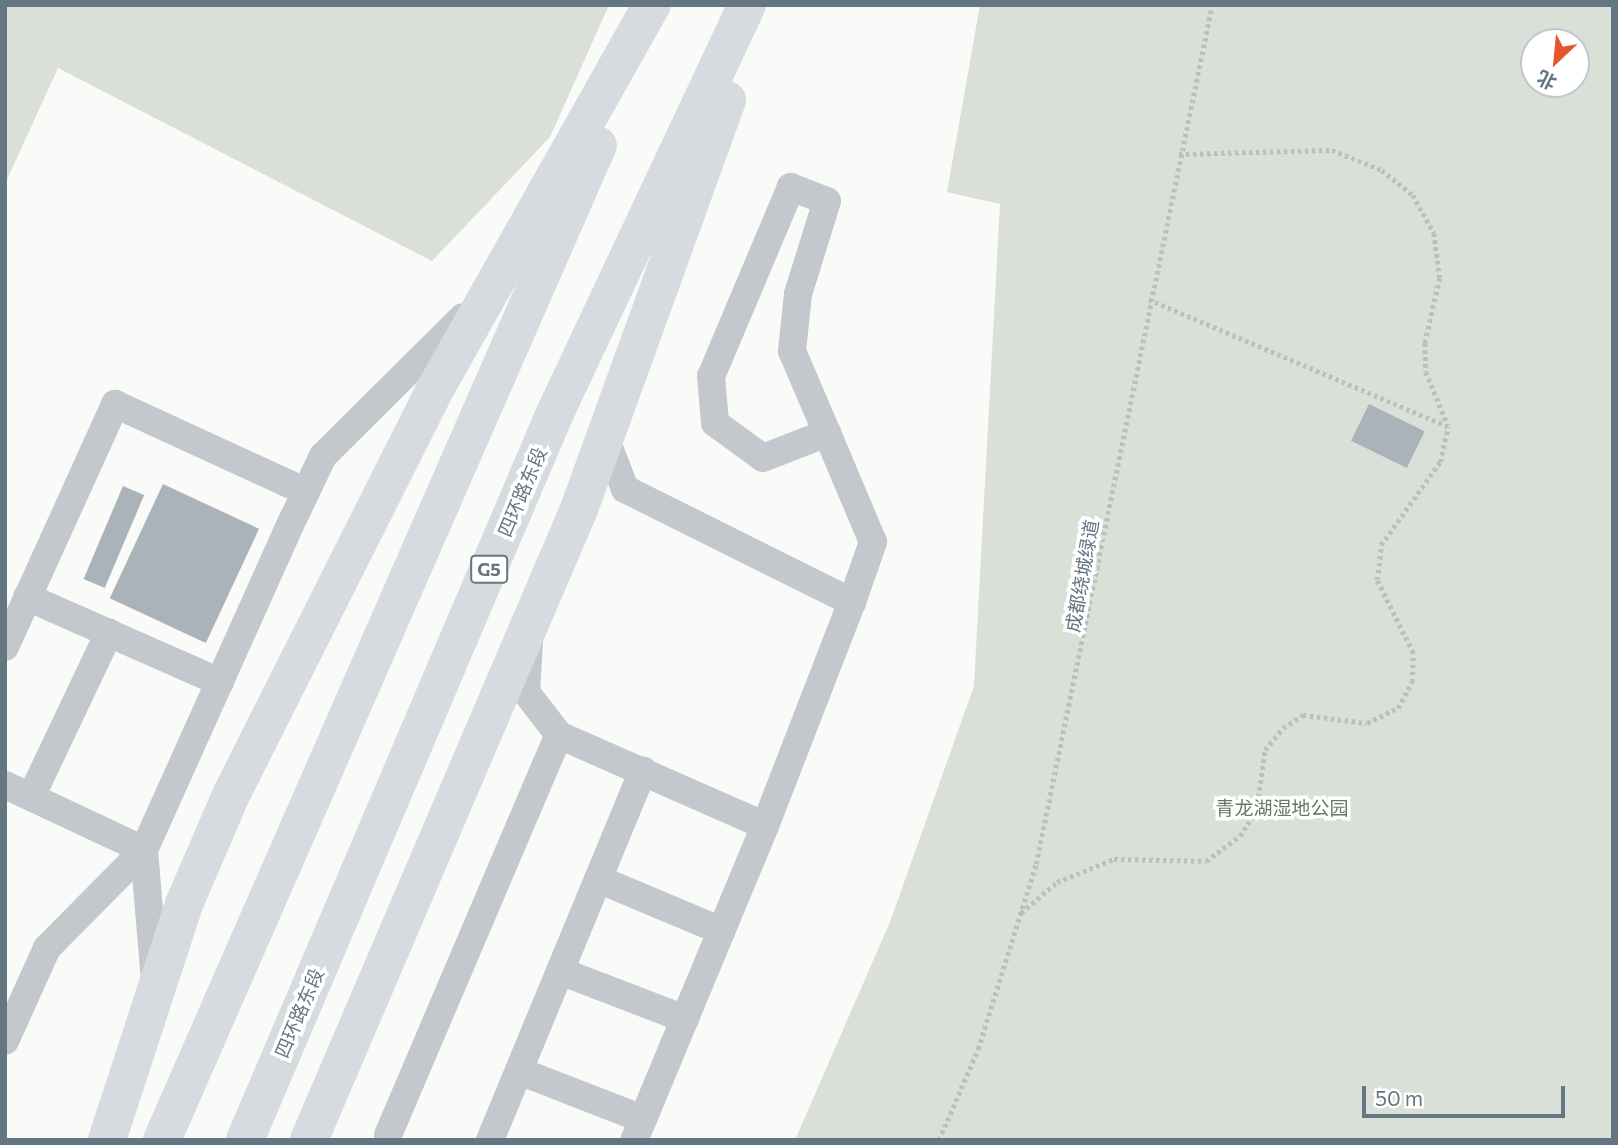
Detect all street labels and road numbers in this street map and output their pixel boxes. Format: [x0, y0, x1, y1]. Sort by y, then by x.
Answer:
street label: 四环路东段 [493, 444, 551, 540]
street label: 成都绕城绿道 [1061, 518, 1103, 634]
road number: G5 [470, 554, 508, 584]
street label: 四环路东段 [270, 965, 328, 1061]

